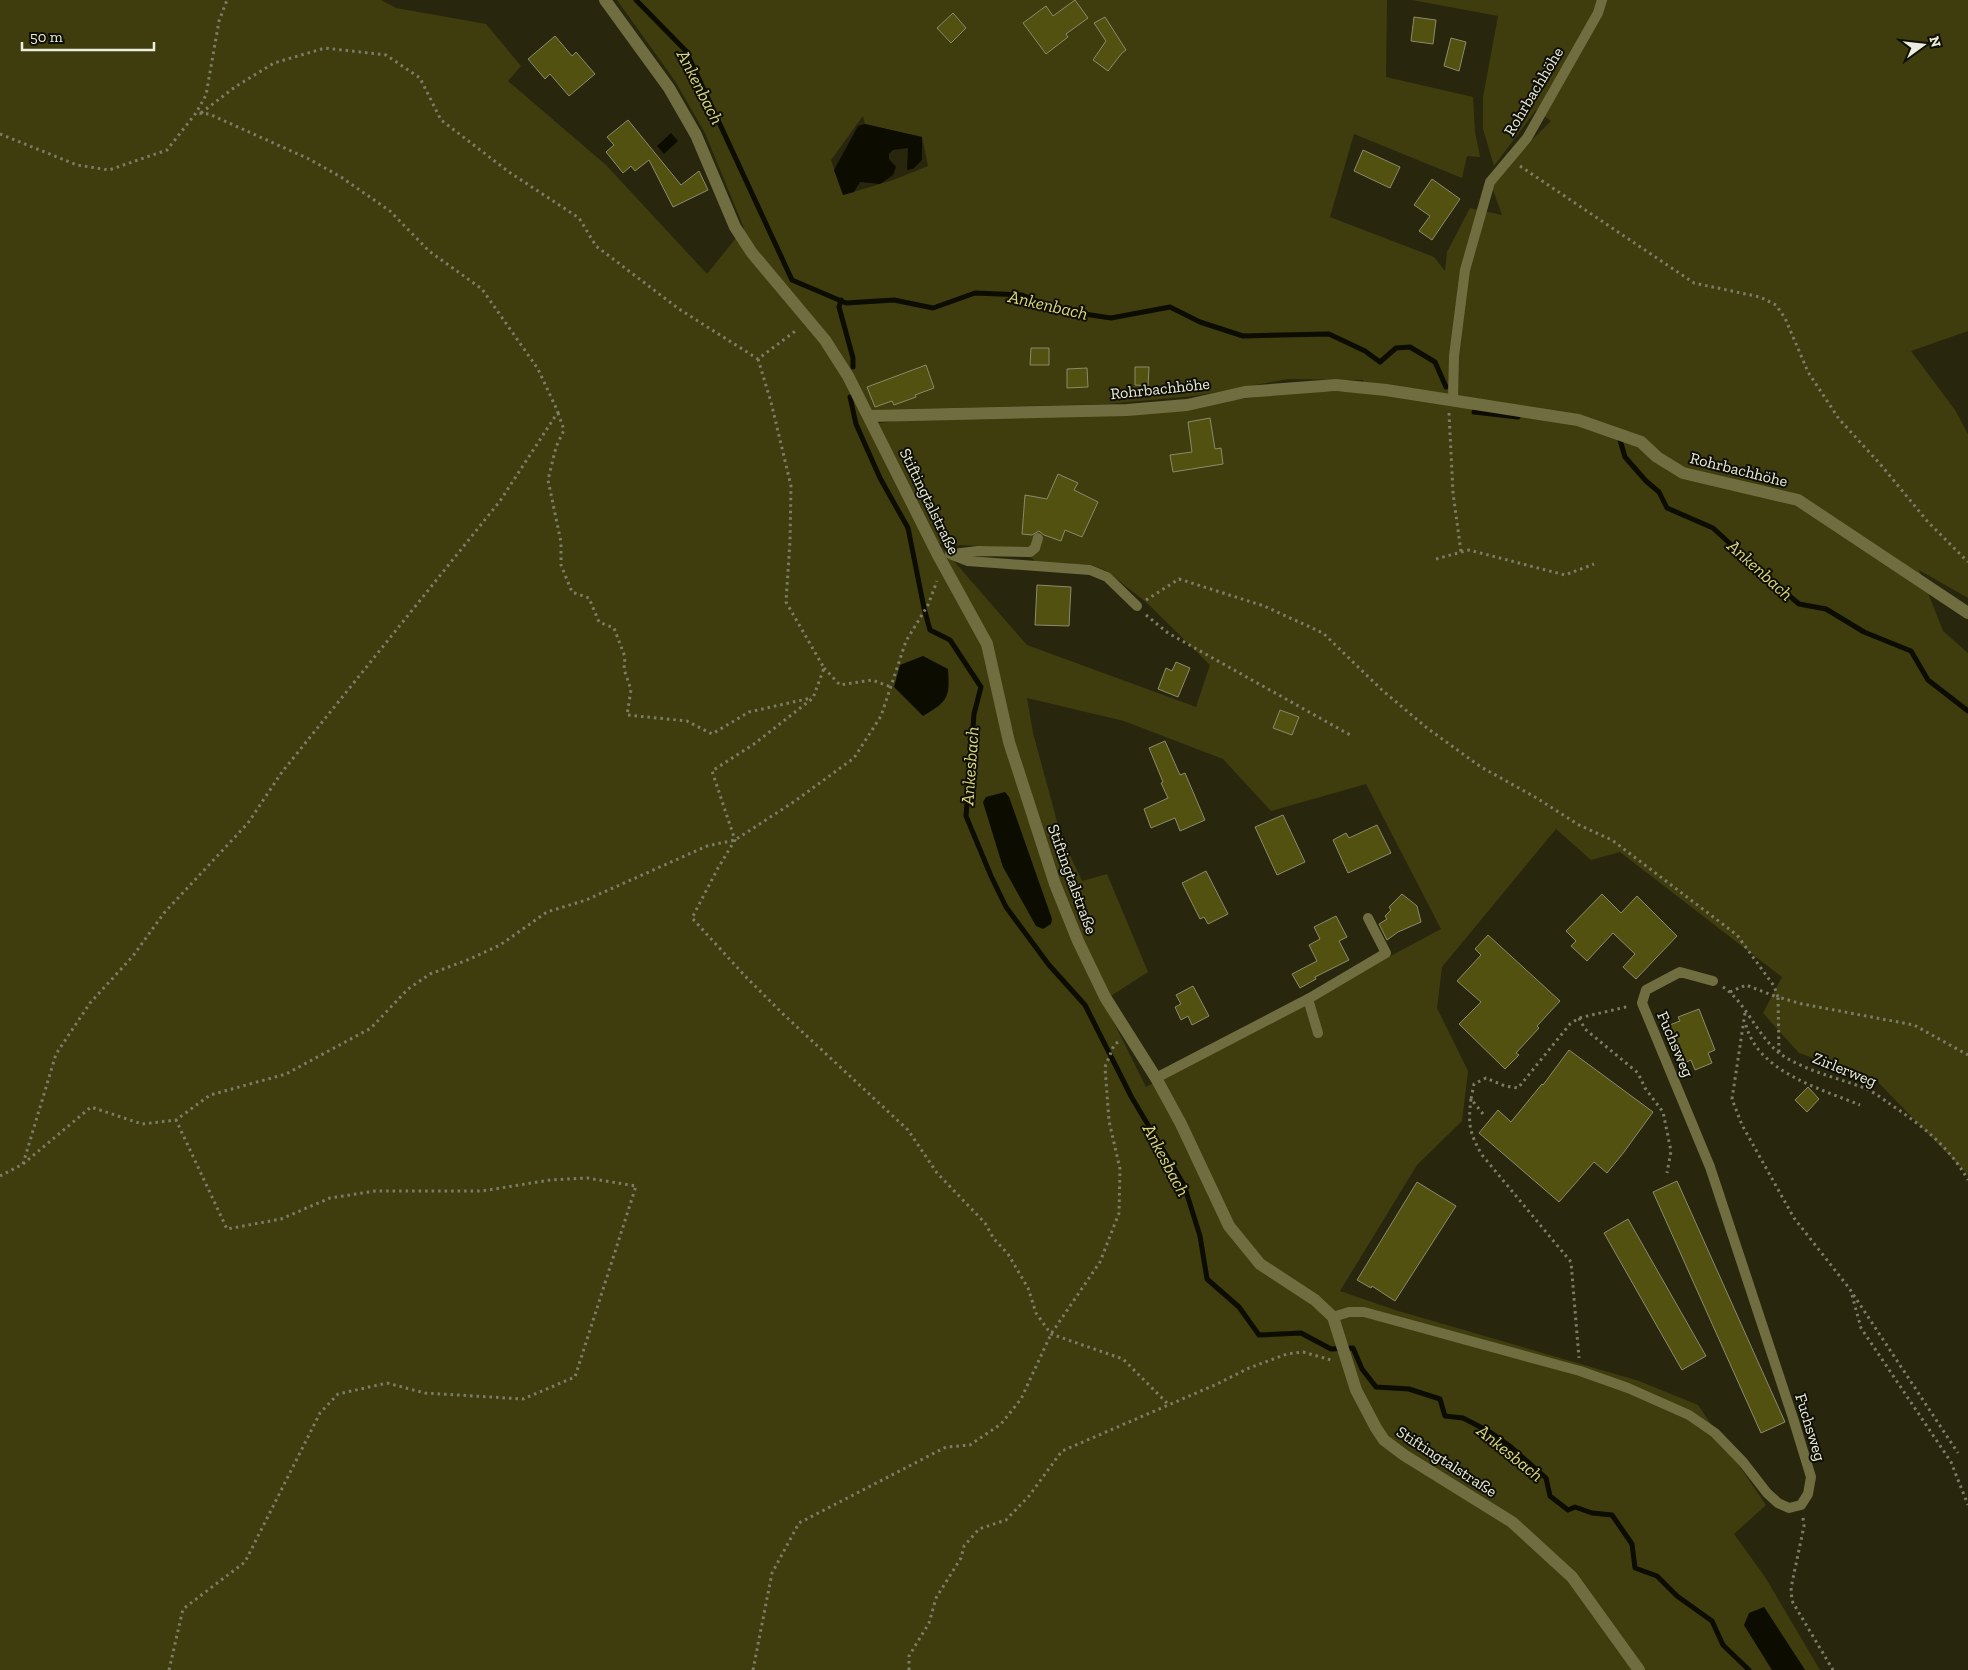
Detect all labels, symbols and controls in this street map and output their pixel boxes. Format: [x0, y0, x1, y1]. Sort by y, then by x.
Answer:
scale bar [22, 20, 155, 52]
north arrow [1898, 20, 1948, 70]
text: 50 m [30, 28, 63, 46]
text: N [1925, 34, 1945, 49]
street label: Rohrbachhöhe [1500, 44, 1567, 139]
water label: Ankenbach [671, 45, 728, 128]
water label: Ankenbach [1005, 285, 1090, 325]
street label: Rohrbachhöhe [1109, 374, 1211, 403]
street label: Stiftingtalstraße [896, 445, 963, 557]
street label: Rohrbachhöhe [1688, 448, 1790, 491]
water label: Ankenbach [1722, 534, 1797, 605]
water label: Ankesbach [956, 726, 984, 807]
street label: Stiftingtalstraße [1044, 822, 1101, 937]
street label: Fuchsweg [1653, 1008, 1698, 1080]
street label: Zirlerweg [1810, 1048, 1880, 1091]
water label: Ankesbach [1137, 1119, 1194, 1200]
street label: Fuchsweg [1791, 1391, 1830, 1463]
water label: Ankesbach [1472, 1419, 1548, 1486]
street label: Stiftingtalstraße [1393, 1422, 1500, 1501]

